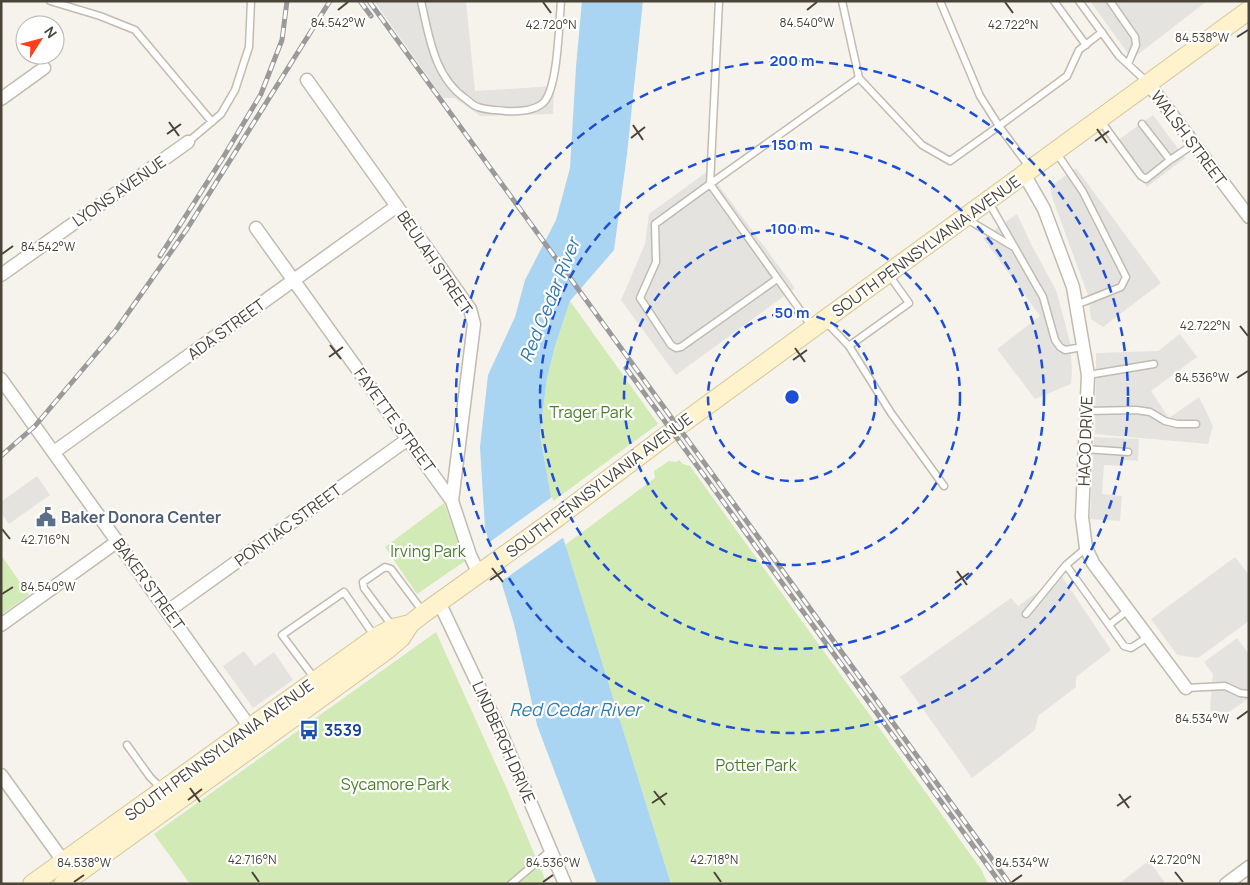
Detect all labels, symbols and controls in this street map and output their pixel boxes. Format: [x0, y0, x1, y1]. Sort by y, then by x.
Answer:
text: 84.542°W [311, 14, 366, 31]
text: 84.540°W [780, 14, 835, 31]
north arrow [15, 15, 65, 65]
text: 42.720°N [526, 16, 576, 33]
text: 42.722°N [988, 16, 1038, 33]
text: N [40, 22, 62, 42]
text: 84.538°W [1175, 29, 1230, 46]
text: 200 m [769, 50, 815, 71]
street label: WALSH STREET [1146, 86, 1232, 190]
text: 150 m [771, 134, 813, 155]
street label: LYONS AVENUE [68, 151, 170, 231]
street label: SOUTH PENNSYLVANIA AVENUE [827, 170, 1025, 322]
street label: BEULAH STREET [392, 206, 478, 318]
text: 100 m [771, 218, 813, 239]
water label: Red Cedar River [513, 232, 586, 366]
text: 84.542°W [21, 238, 76, 255]
street label: ADA STREET [183, 293, 270, 365]
text: 50 m [774, 302, 810, 323]
text: 42.722°N [1180, 317, 1230, 334]
street label: FAYETTE STREET [349, 363, 441, 477]
text: 84.536°W [1175, 369, 1230, 386]
centre of rings [783, 388, 801, 406]
street label: HACO DRIVE [1072, 395, 1098, 487]
park label: Trager Park [550, 401, 633, 423]
street label: SOUTH PENNSYLVANIA AVENUE [501, 408, 697, 562]
street label: PONTIAC STREET [230, 478, 346, 571]
public building icon: Baker Donora Center [35, 506, 57, 528]
place label: Baker Donora Center [61, 506, 221, 528]
text: 42.716°N [21, 531, 69, 548]
street label: BAKER STREET [108, 533, 190, 635]
park label: Irving Park [390, 540, 467, 562]
text: 84.540°W [21, 578, 76, 595]
street label: SOUTH PENNSYLVANIA AVENUE [120, 674, 318, 826]
street label: LINDBERGH DRIVE [467, 678, 541, 806]
water label: Red Cedar River [509, 697, 643, 721]
text: 84.534°W [1175, 710, 1230, 727]
bus stop icon: 3539 [298, 719, 320, 741]
place label: 3539 [324, 719, 362, 741]
park label: Potter Park [715, 754, 798, 776]
park label: Sycamore Park [341, 773, 450, 795]
text: 42.716°N [228, 851, 276, 868]
text: 42.718°N [690, 851, 738, 868]
text: 42.720°N [1150, 851, 1200, 868]
text: 84.538°W [57, 854, 112, 871]
text: 84.536°W [526, 854, 581, 871]
text: 84.534°W [995, 854, 1050, 871]

